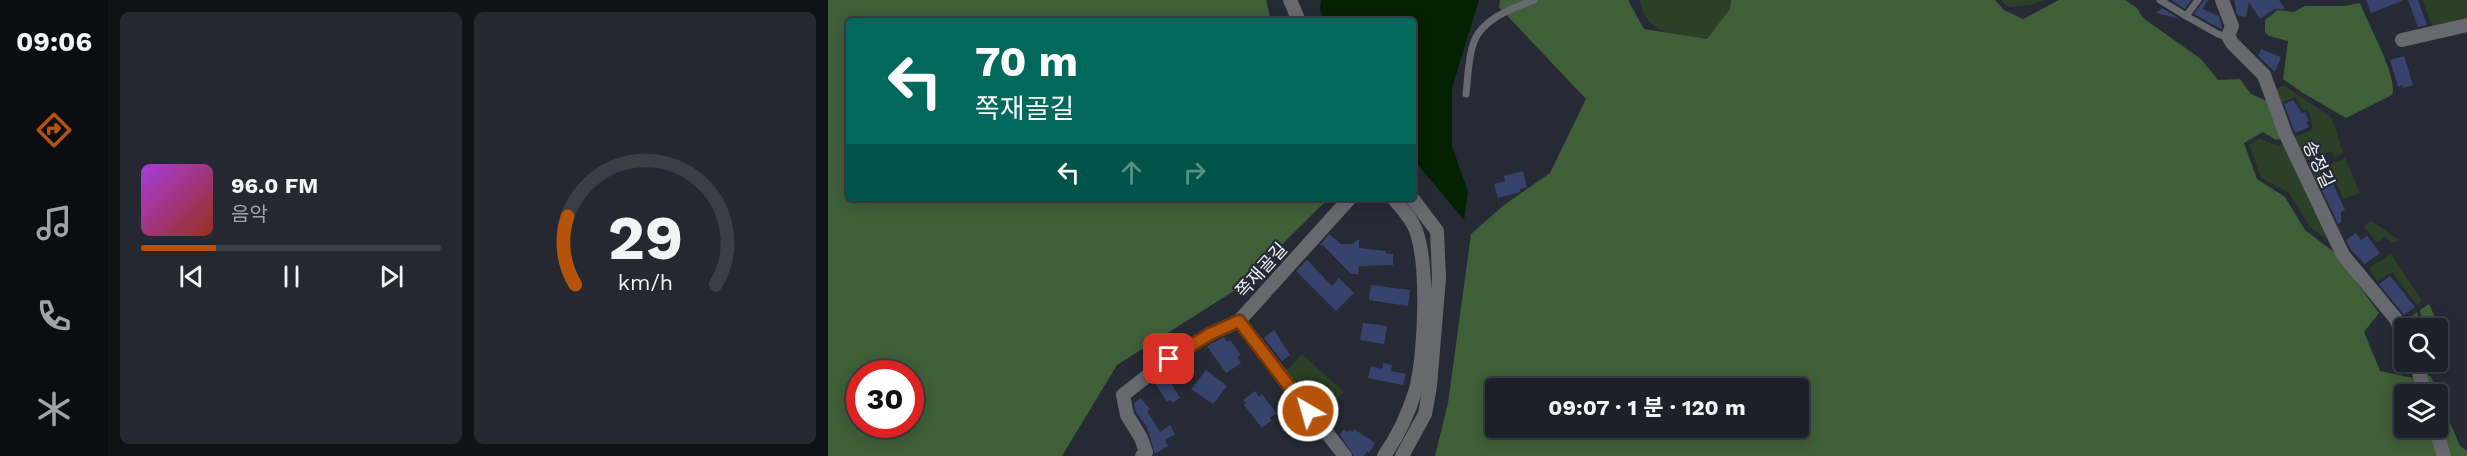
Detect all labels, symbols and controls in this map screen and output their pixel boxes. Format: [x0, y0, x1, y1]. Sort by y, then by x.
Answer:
text: 09:06 [16, 26, 92, 58]
text: 70 m [975, 37, 1078, 86]
icon: left [876, 42, 954, 120]
text: 쪽재골길 [975, 93, 1074, 125]
icon: directions [33, 109, 75, 151]
street label: 송정길 [2299, 137, 2339, 191]
icon: left [1052, 156, 1085, 189]
icon: ahead [1115, 156, 1148, 189]
icon: right [1178, 156, 1211, 189]
text: 96.0 FM [231, 173, 318, 198]
text: 29 [607, 201, 683, 274]
icon: music [33, 202, 75, 244]
text: 음악 [231, 202, 268, 226]
street label: 쪽재골길 [1231, 238, 1291, 302]
icon: previous [175, 260, 208, 293]
icon: pause [275, 260, 308, 293]
icon: next [375, 260, 408, 293]
text: km/h [617, 270, 673, 295]
icon: phone [33, 295, 75, 337]
map controls [2394, 318, 2448, 438]
button: search [2394, 318, 2448, 372]
pin [1143, 333, 1194, 384]
icon: arrive [1152, 342, 1185, 375]
speed limit sign: 30 [846, 360, 924, 438]
position arrow [1276, 379, 1340, 443]
button: layers [2394, 384, 2448, 438]
icon: climate [33, 388, 75, 430]
text: 09:07 · 1 분 · 120 m [1548, 395, 1746, 420]

